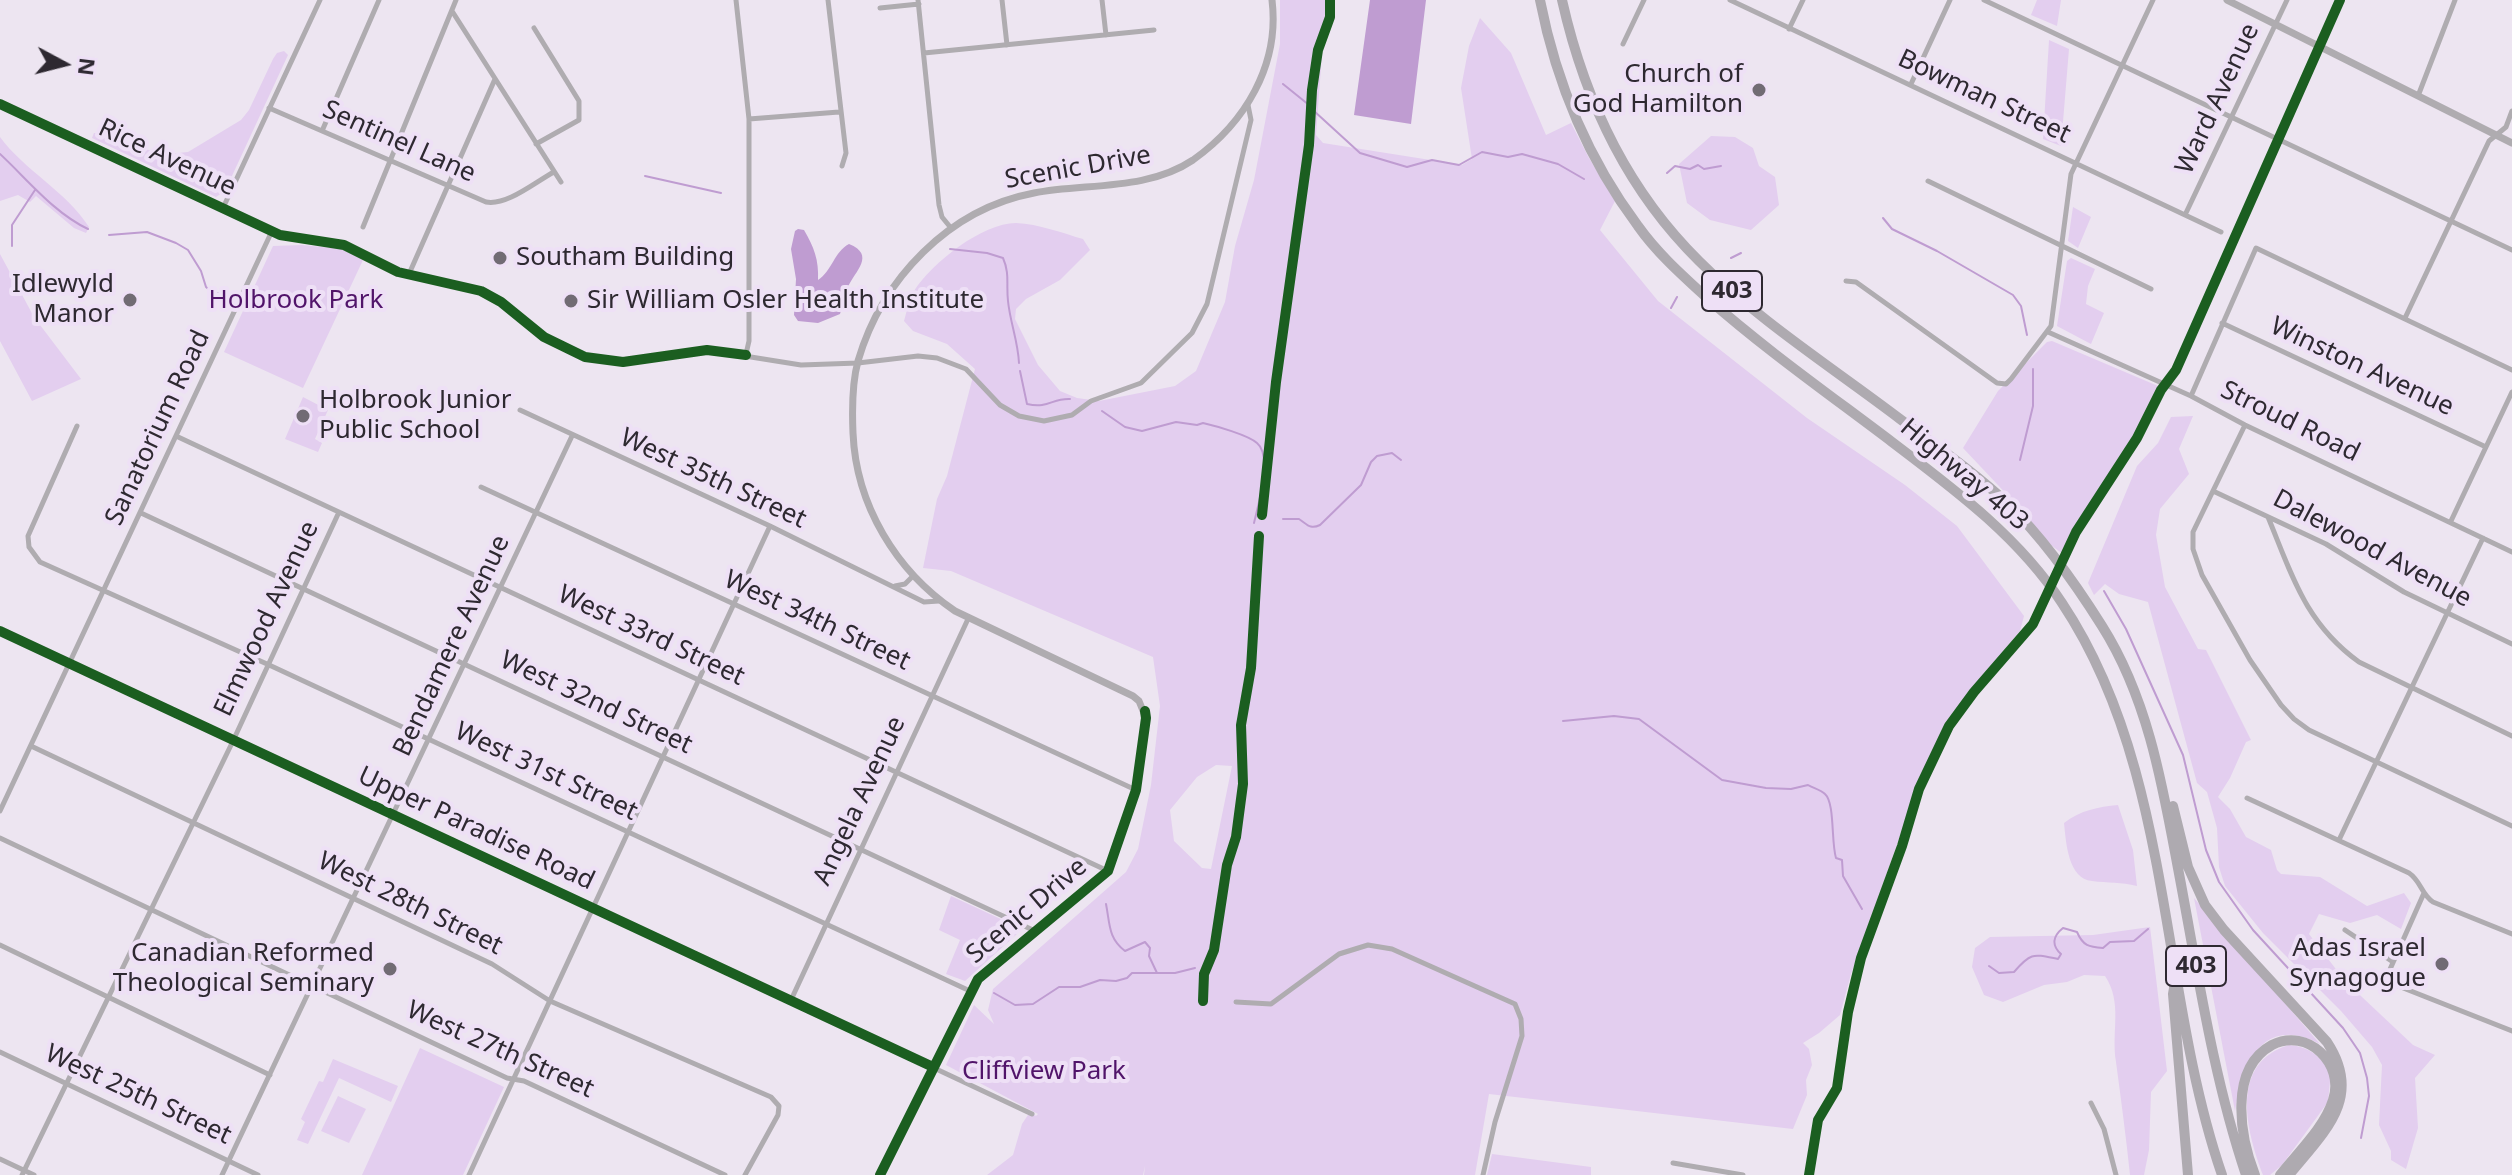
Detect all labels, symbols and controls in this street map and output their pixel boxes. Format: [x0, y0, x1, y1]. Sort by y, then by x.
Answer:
street label: Ward Avenue [2170, 19, 2266, 179]
north arrow [24, 24, 104, 104]
street label: Bowman Street [1893, 43, 2075, 151]
text: N [72, 56, 104, 78]
place label: Church of God Hamilton [1573, 59, 1743, 120]
marker: Church of God Hamilton [1750, 81, 1768, 99]
street label: Sentinel Lane [318, 94, 480, 190]
street label: Rice Avenue [93, 113, 241, 203]
street label: Scenic Drive [1003, 140, 1153, 196]
place label: Southam Building [516, 242, 734, 274]
marker: Southam Building [491, 249, 509, 267]
place label: Idlewyld Manor [12, 269, 114, 330]
road number: 403 [1702, 271, 1762, 311]
park label: Holbrook Park [209, 285, 383, 317]
place label: Sir William Osler Health Institute [587, 285, 984, 317]
marker: Idlewyld Manor [121, 291, 139, 309]
marker: Sir William Osler Health Institute [562, 292, 580, 310]
street label: Winston Avenue [2265, 311, 2459, 423]
street label: Sanatorium Road [99, 325, 217, 531]
street label: Stroud Road [2215, 375, 2365, 469]
place label: Holbrook Junior Public School [319, 385, 511, 446]
marker: Holbrook Junior Public School [294, 407, 312, 425]
street label: Highway 403 [1894, 412, 2034, 538]
street label: West 35th Street [615, 422, 811, 536]
street label: Dalewood Avenue [2267, 484, 2477, 614]
street label: Elmwood Avenue [208, 517, 326, 721]
street label: Bendamere Avenue [387, 531, 517, 761]
street label: West 34th Street [719, 564, 915, 678]
street label: West 33rd Street [553, 579, 749, 693]
street label: West 32nd Street [495, 645, 697, 761]
street label: Angela Avenue [807, 712, 913, 890]
street label: West 31st Street [450, 716, 642, 828]
street label: Upper Paradise Road [353, 760, 599, 898]
street label: West 28th Street [313, 846, 507, 962]
street label: Scenic Drive [960, 852, 1094, 970]
place label: Adas Israel Synagogue [2289, 933, 2426, 994]
place label: Canadian Reformed Theological Seminary [113, 938, 374, 1000]
road number: 403 [2166, 946, 2226, 986]
marker: Adas Israel Synagogue [2433, 955, 2451, 973]
marker: Canadian Reformed Theological Seminary [381, 960, 399, 978]
street label: West 27th Street [402, 995, 598, 1105]
street label: West 25th Street [40, 1038, 236, 1152]
park label: Cliffview Park [962, 1056, 1126, 1088]

